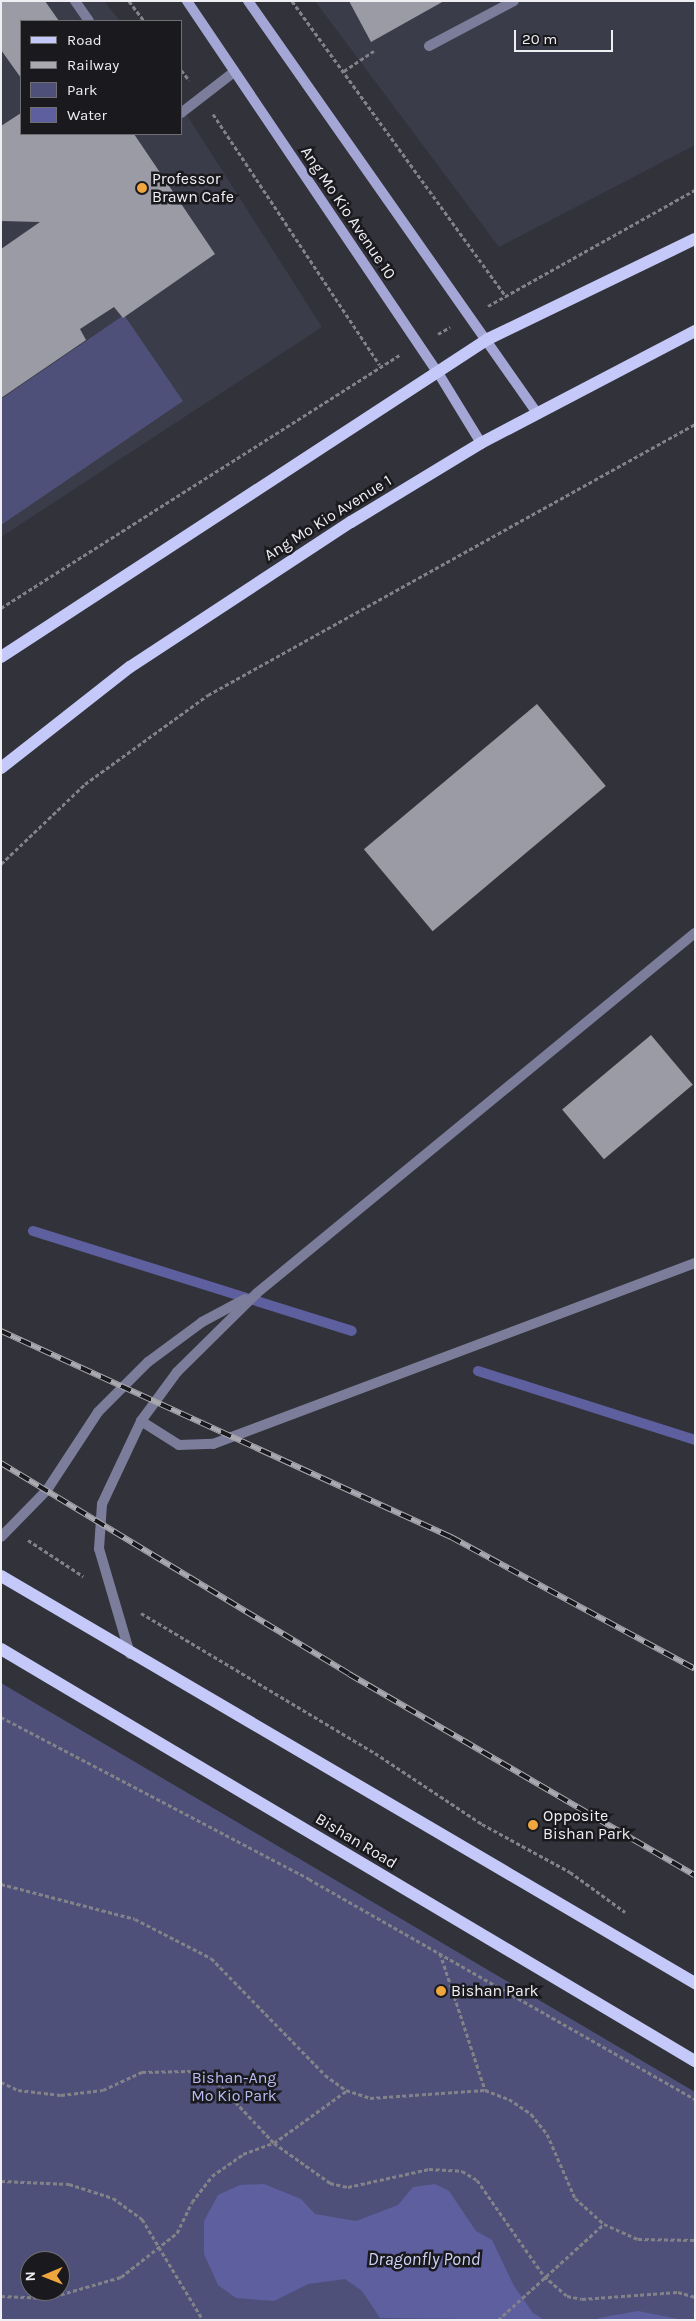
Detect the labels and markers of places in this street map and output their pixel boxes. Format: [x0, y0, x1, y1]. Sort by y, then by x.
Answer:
place label: Professor Brawn Cafe [152, 169, 234, 207]
marker: Professor Brawn Cafe [136, 182, 148, 194]
place label: Opposite Bishan Park [543, 1806, 631, 1844]
marker: Opposite Bishan Park [527, 1819, 539, 1831]
place label: Bishan Park [451, 1981, 539, 2001]
marker: Bishan Park [435, 1985, 447, 1997]

